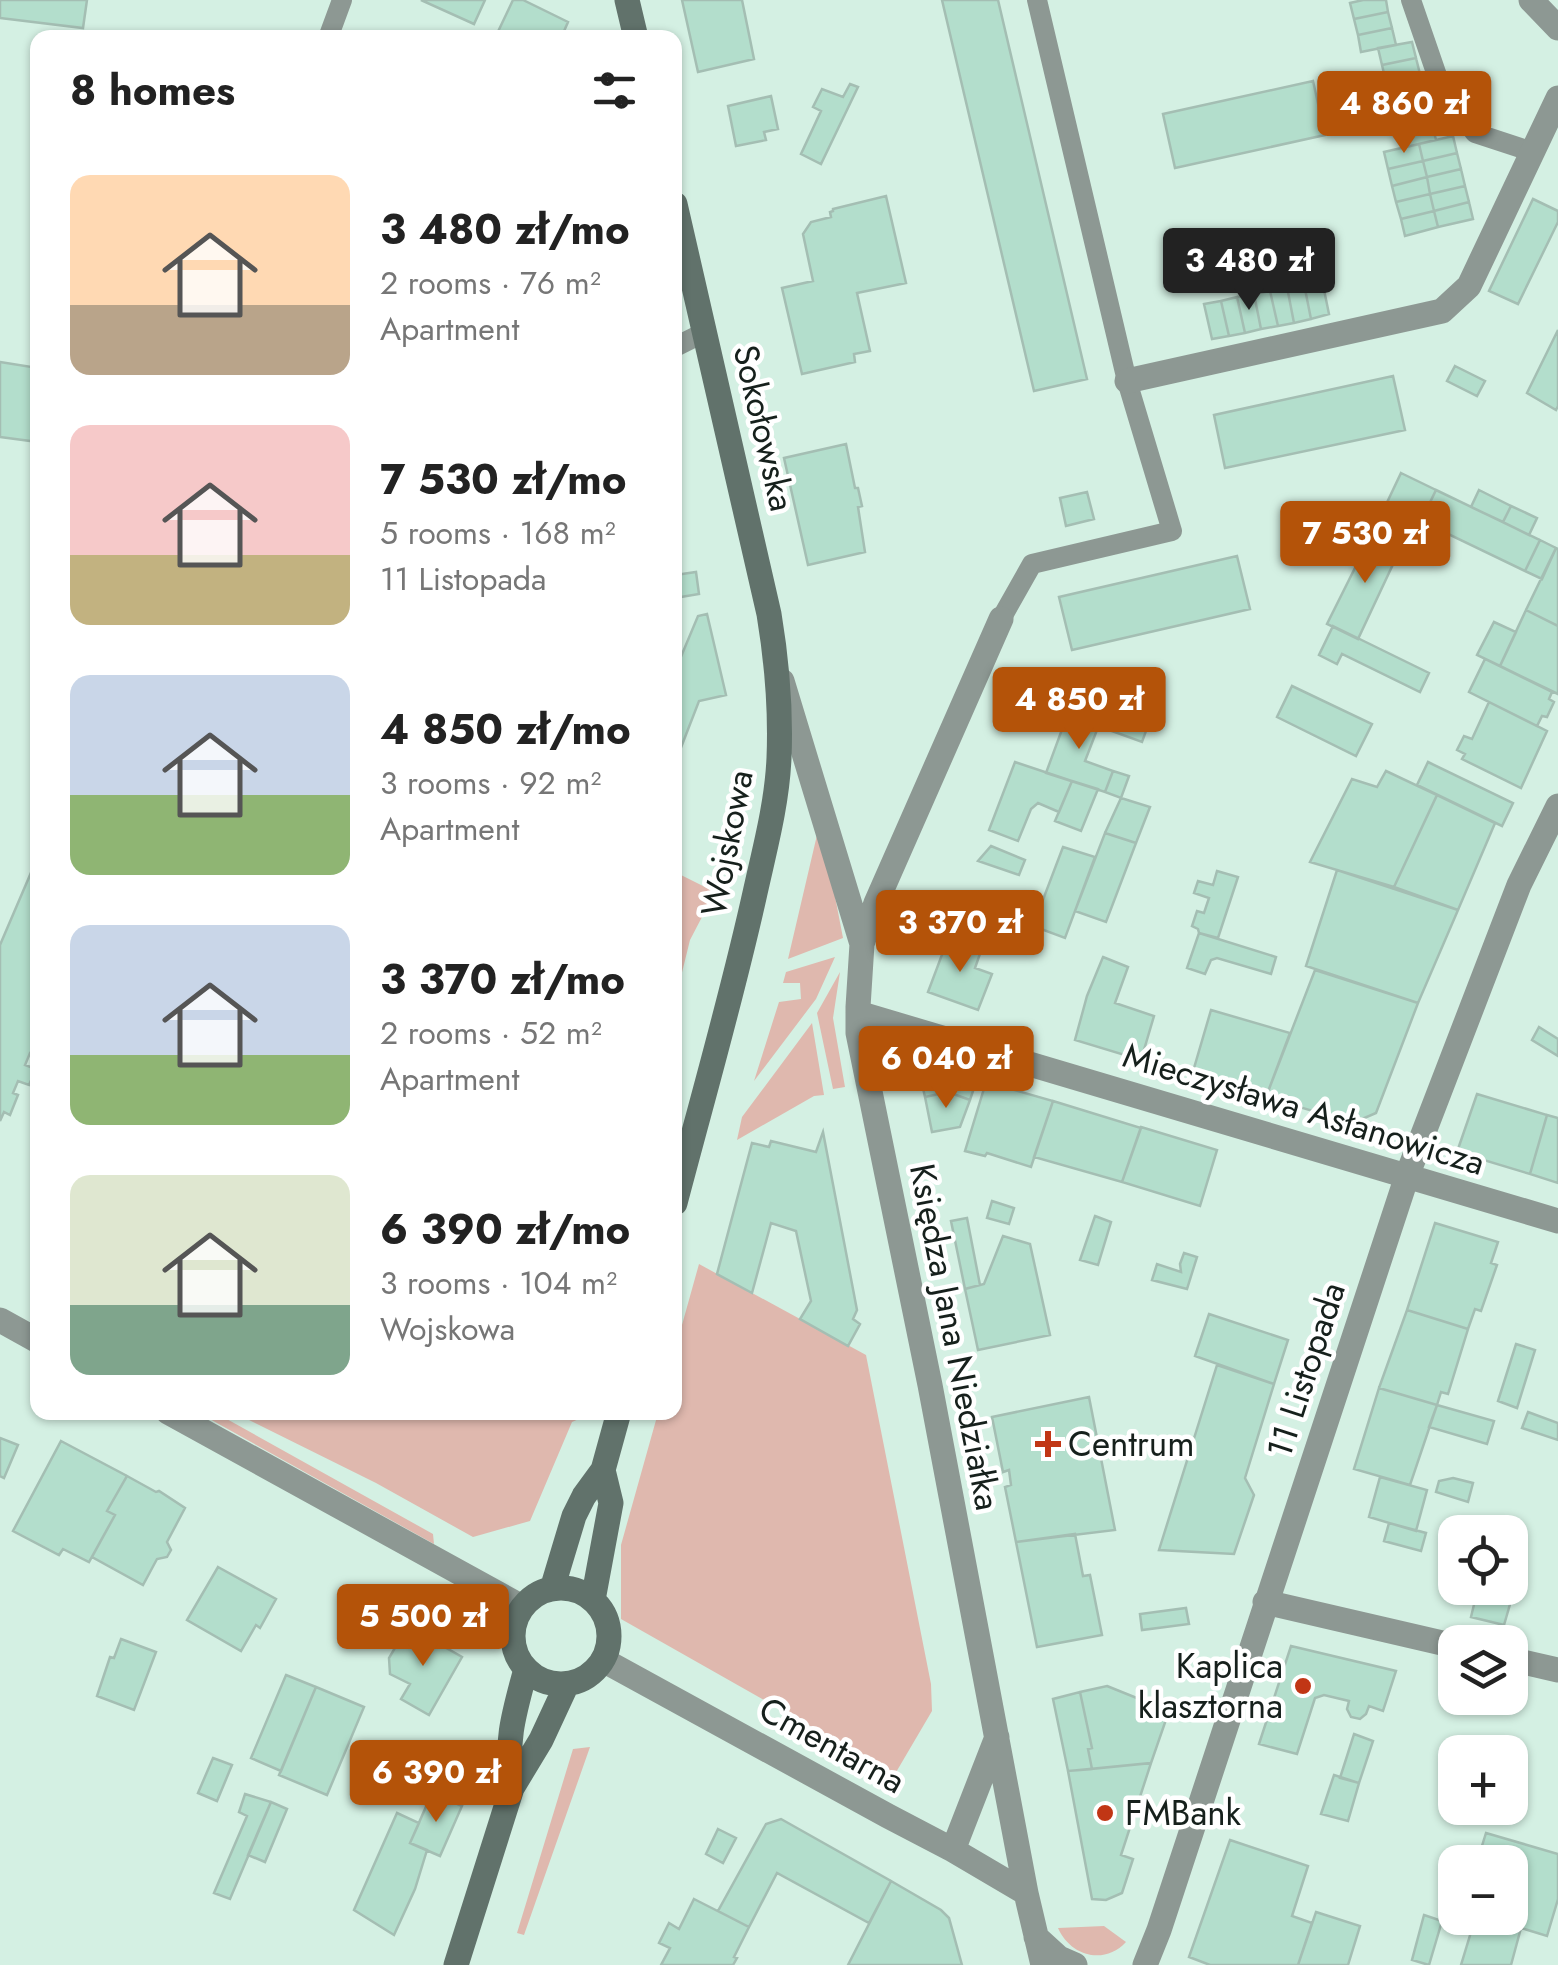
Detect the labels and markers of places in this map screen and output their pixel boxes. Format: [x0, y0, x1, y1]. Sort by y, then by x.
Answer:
pin: 4 860 zł [1301, 71, 1507, 156]
pin: 3 480 zł [1146, 228, 1352, 313]
pin: 7 530 zł [1262, 501, 1468, 586]
pin: 4 850 zł [976, 667, 1182, 752]
pin: 3 370 zł [857, 890, 1063, 975]
pin: 6 040 zł [843, 1026, 1049, 1111]
place label: Centrum [1068, 1419, 1194, 1469]
marker: Centrum [1037, 1433, 1059, 1455]
pin: 5 500 zł [320, 1584, 526, 1669]
place label: Kaplica klasztorna [1138, 1641, 1283, 1731]
marker: Kaplica klasztorna [1292, 1675, 1314, 1697]
pin: 6 390 zł [333, 1740, 539, 1825]
place label: FMBank [1125, 1788, 1242, 1838]
marker: FMBank [1094, 1802, 1116, 1824]

